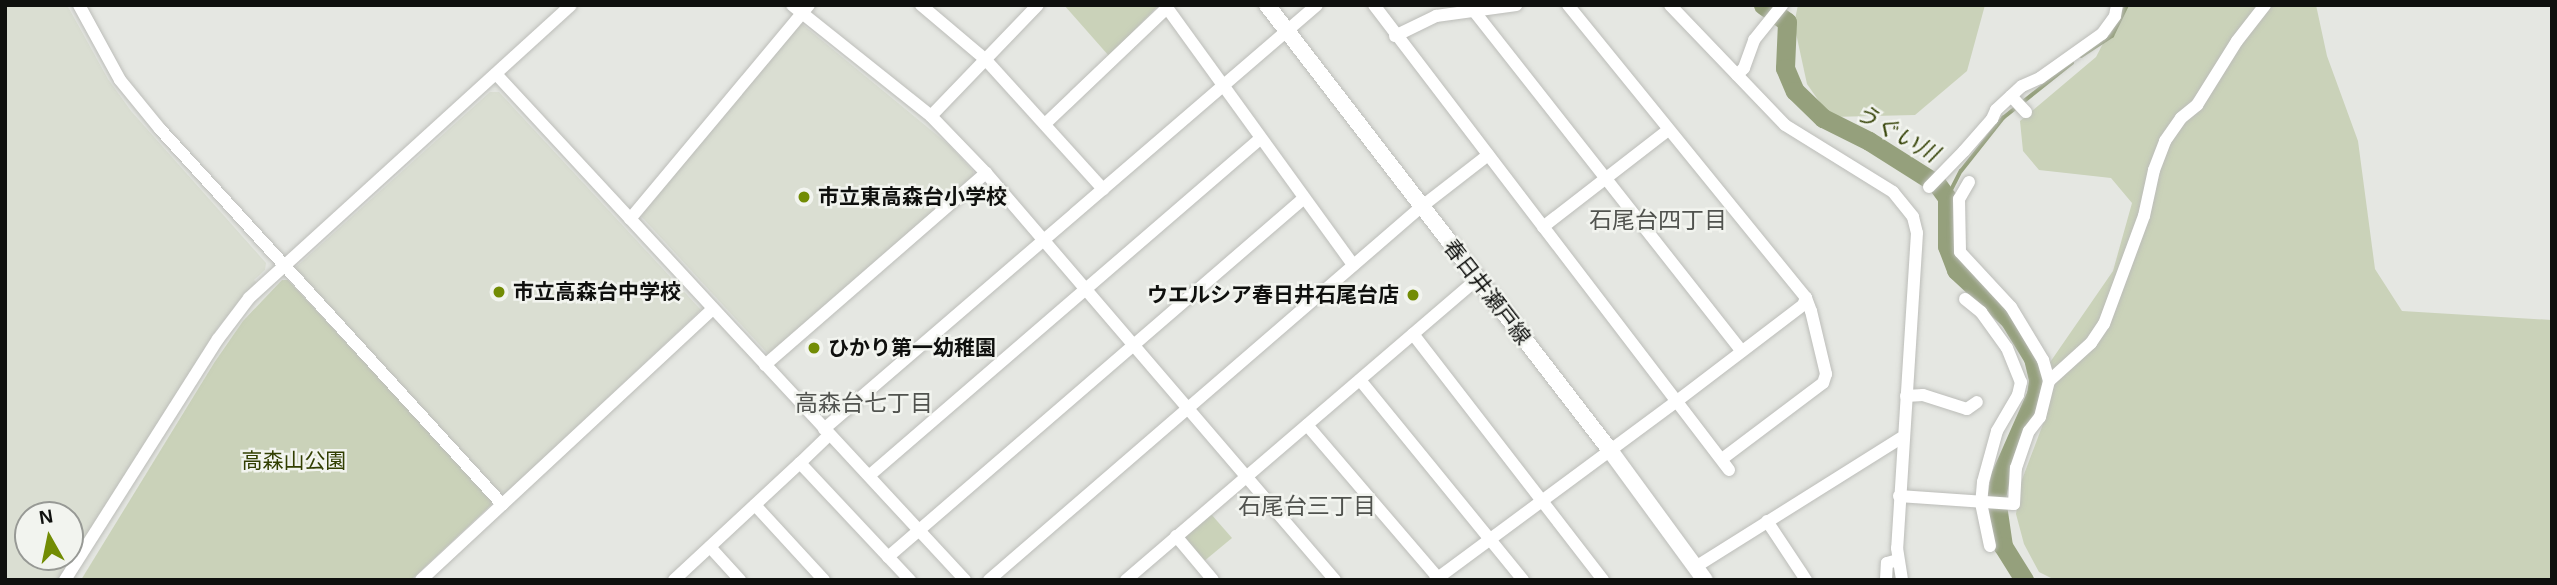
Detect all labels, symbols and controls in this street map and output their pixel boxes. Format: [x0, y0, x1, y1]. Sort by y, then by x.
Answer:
water label: うぐい川 [1850, 98, 1944, 168]
place label: 市立東高森台小学校 [818, 184, 1007, 210]
marker: 市立東高森台小学校 [796, 189, 812, 205]
district label: 石尾台四丁目 [1589, 206, 1727, 234]
street label: 春日井瀬戸線 [1438, 235, 1536, 349]
place label: 市立高森台中学校 [513, 279, 681, 305]
place label: ウエルシア春日井石尾台店 [1147, 282, 1399, 308]
marker: 市立高森台中学校 [491, 284, 507, 300]
marker: ウエルシア春日井石尾台店 [1405, 287, 1421, 303]
place label: ひかり第一幼稚園 [828, 335, 996, 361]
marker: ひかり第一幼稚園 [806, 340, 822, 356]
district label: 高森台七丁目 [795, 389, 933, 417]
park label: 高森山公園 [242, 448, 346, 474]
district label: 石尾台三丁目 [1238, 492, 1376, 520]
north arrow [14, 501, 84, 571]
text: N [38, 505, 54, 528]

